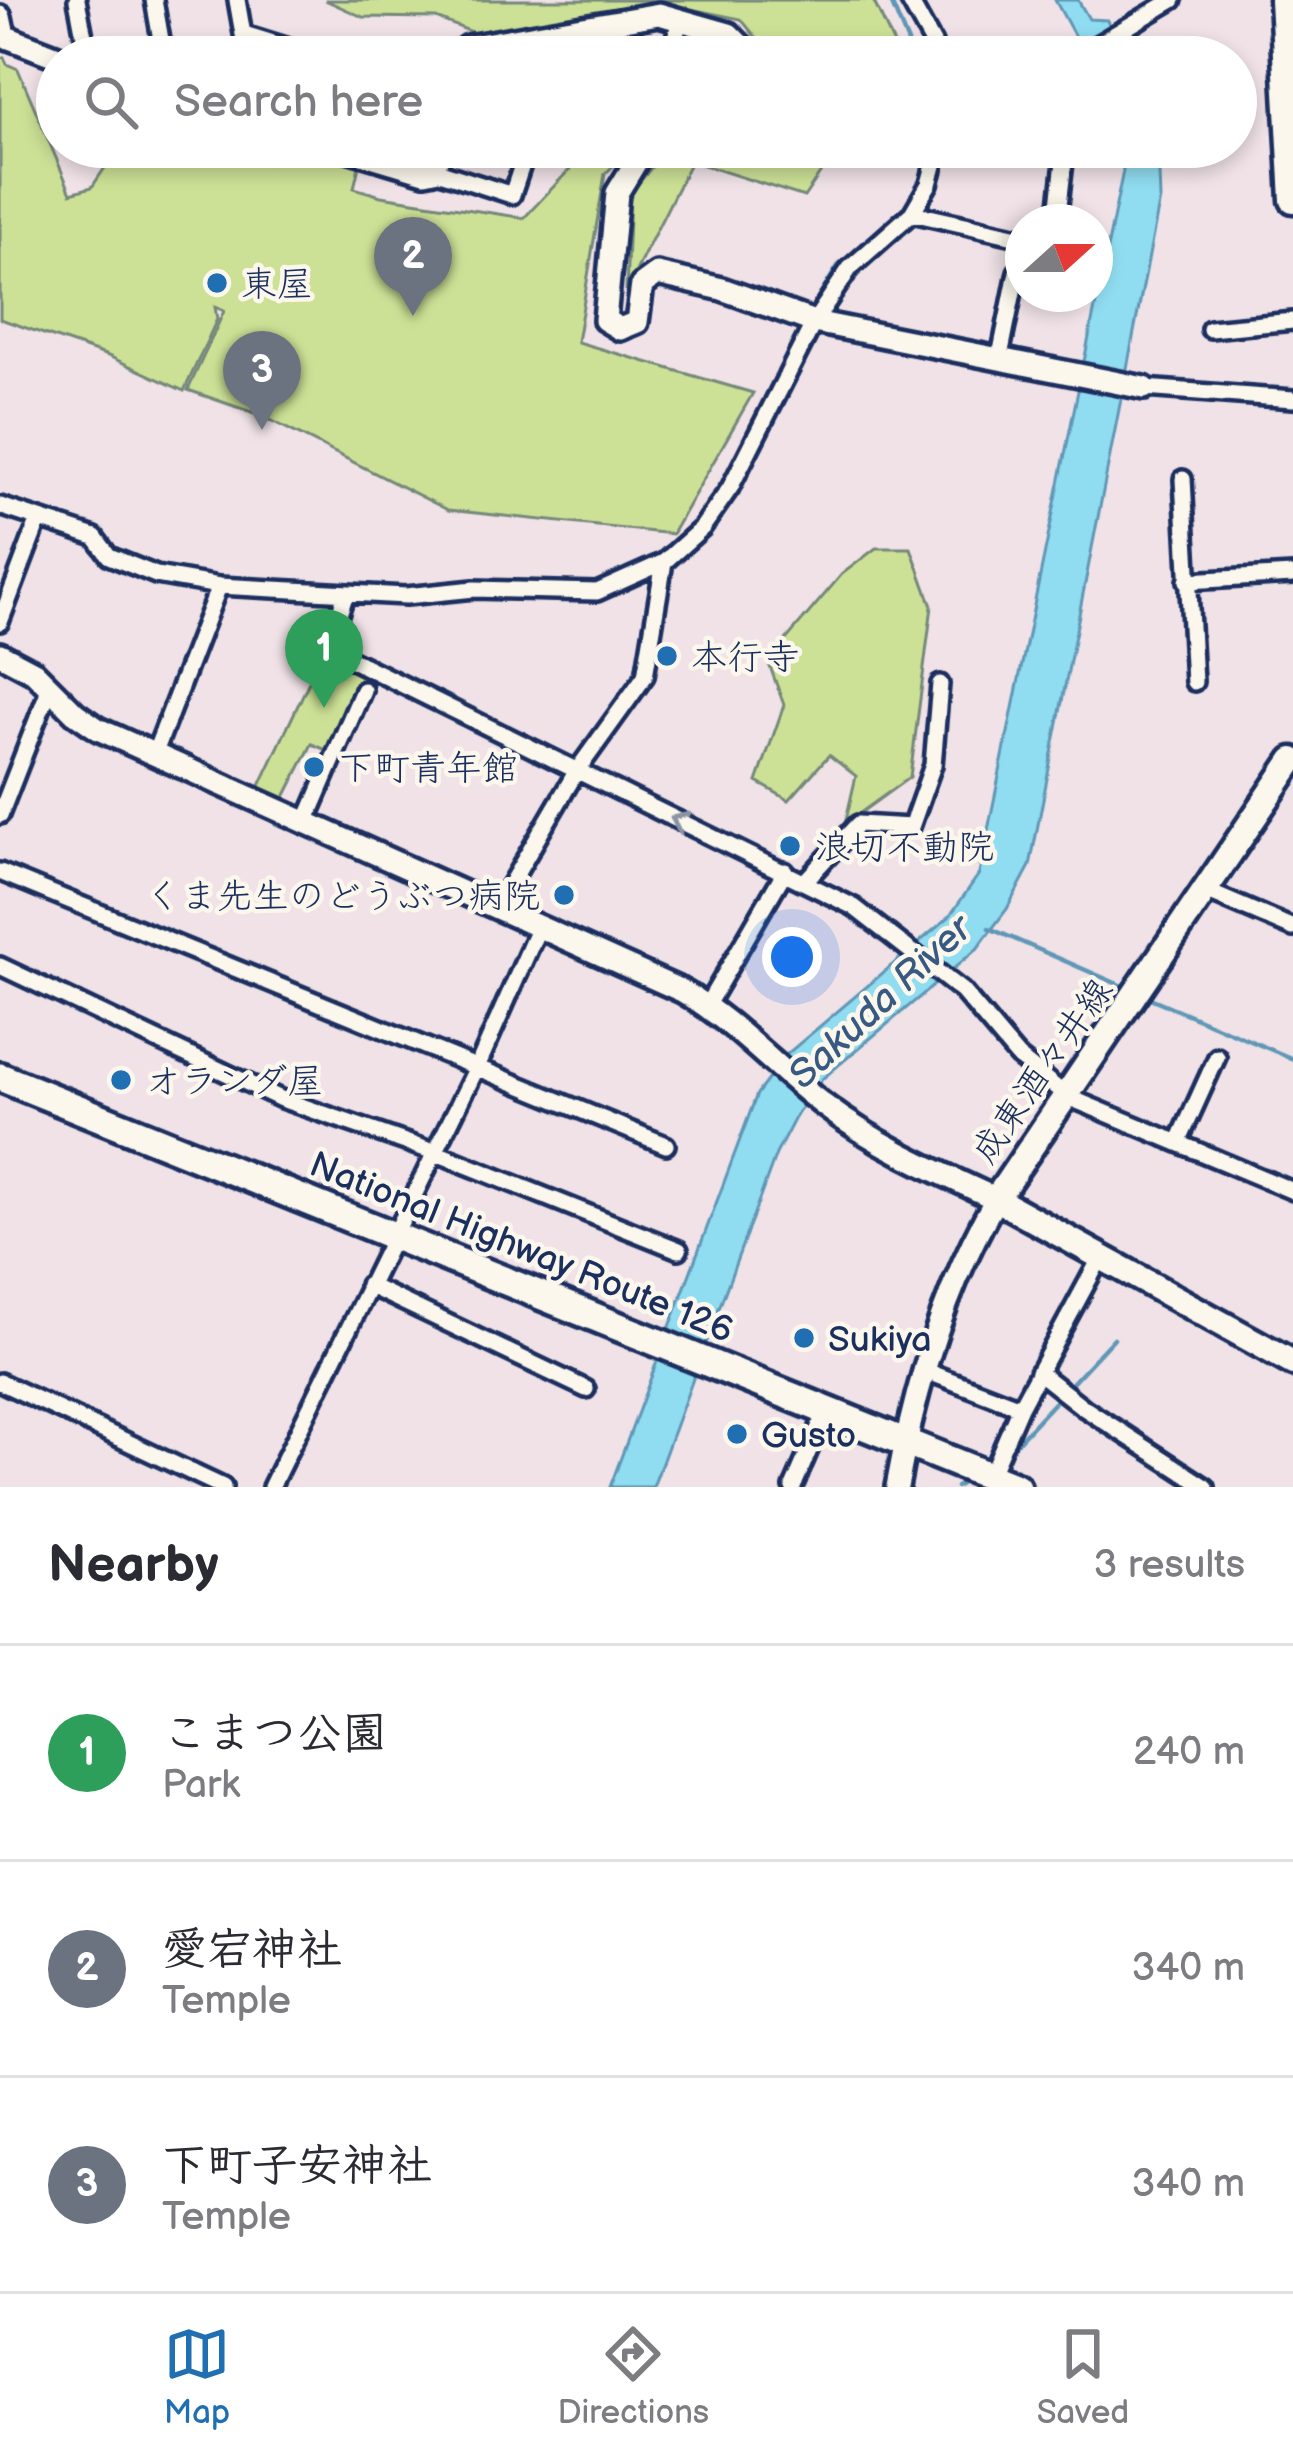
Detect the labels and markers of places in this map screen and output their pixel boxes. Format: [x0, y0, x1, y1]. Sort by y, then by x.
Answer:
pin: 2 [374, 217, 452, 316]
place label: 東屋 [241, 264, 313, 307]
marker: 東屋 [204, 270, 230, 296]
pin: 3 [223, 331, 301, 430]
pin: 1 [285, 609, 363, 708]
place label: 本行寺 [691, 637, 799, 680]
marker: 本行寺 [654, 643, 680, 669]
place label: 下町青年館 [338, 748, 518, 791]
marker: 下町青年館 [301, 754, 327, 780]
place label: 浪切不動院 [814, 827, 994, 870]
marker: 浪切不動院 [777, 833, 803, 859]
place label: くま先生のどうぶつ病院 [145, 876, 540, 919]
marker: くま先生のどうぶつ病院 [551, 882, 577, 908]
place label: オランダ屋 [145, 1061, 324, 1104]
marker: オランダ屋 [108, 1067, 134, 1093]
place label: Sukiya [828, 1319, 932, 1362]
marker: Sukiya [791, 1325, 817, 1351]
place label: Gusto [761, 1415, 856, 1458]
marker: Gusto [724, 1421, 750, 1447]

